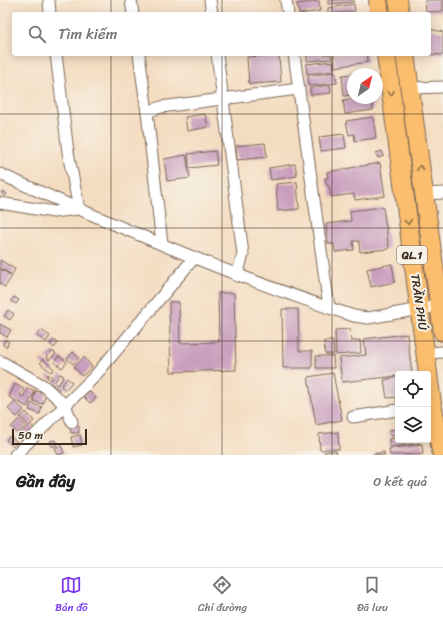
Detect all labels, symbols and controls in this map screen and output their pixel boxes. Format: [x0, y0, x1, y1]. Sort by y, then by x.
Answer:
search box [12, 12, 431, 56]
text: Tìm kiếm [58, 21, 117, 47]
icon: search [26, 23, 48, 45]
north arrow [347, 68, 383, 104]
one-way arrow [386, 90, 395, 96]
one-way arrow [416, 165, 425, 171]
one-way arrow [403, 219, 412, 225]
road number: QL.1 [397, 246, 427, 264]
street label: TRẦN PHÚ [404, 272, 434, 333]
map controls [395, 371, 431, 443]
button: locate [395, 371, 431, 407]
button: layers [395, 407, 431, 443]
text: 50 m [18, 426, 43, 445]
scale bar [12, 427, 87, 446]
text: Gần đây [16, 466, 75, 496]
text: 0 kết quả [373, 470, 427, 493]
tab: Bản đồ [55, 574, 88, 617]
tab: Chỉ đường [198, 574, 247, 617]
tab: Đã lưu [357, 574, 388, 617]

